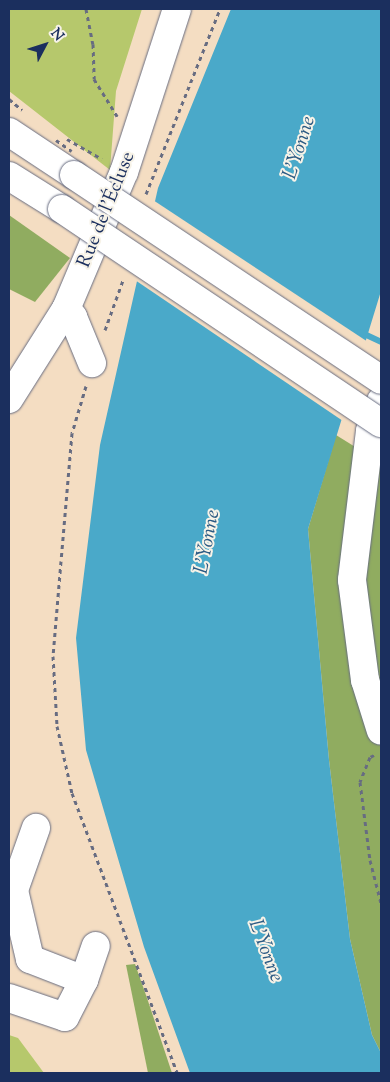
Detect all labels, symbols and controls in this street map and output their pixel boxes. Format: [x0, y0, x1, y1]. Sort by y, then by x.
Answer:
north arrow [20, 20, 70, 70]
text: N [45, 25, 68, 46]
water label: L'Yonne [279, 113, 321, 183]
street label: Rue de l'Écluse [73, 149, 141, 271]
water label: L'Yonne [190, 508, 226, 576]
water label: L'Yonne [242, 916, 288, 986]

